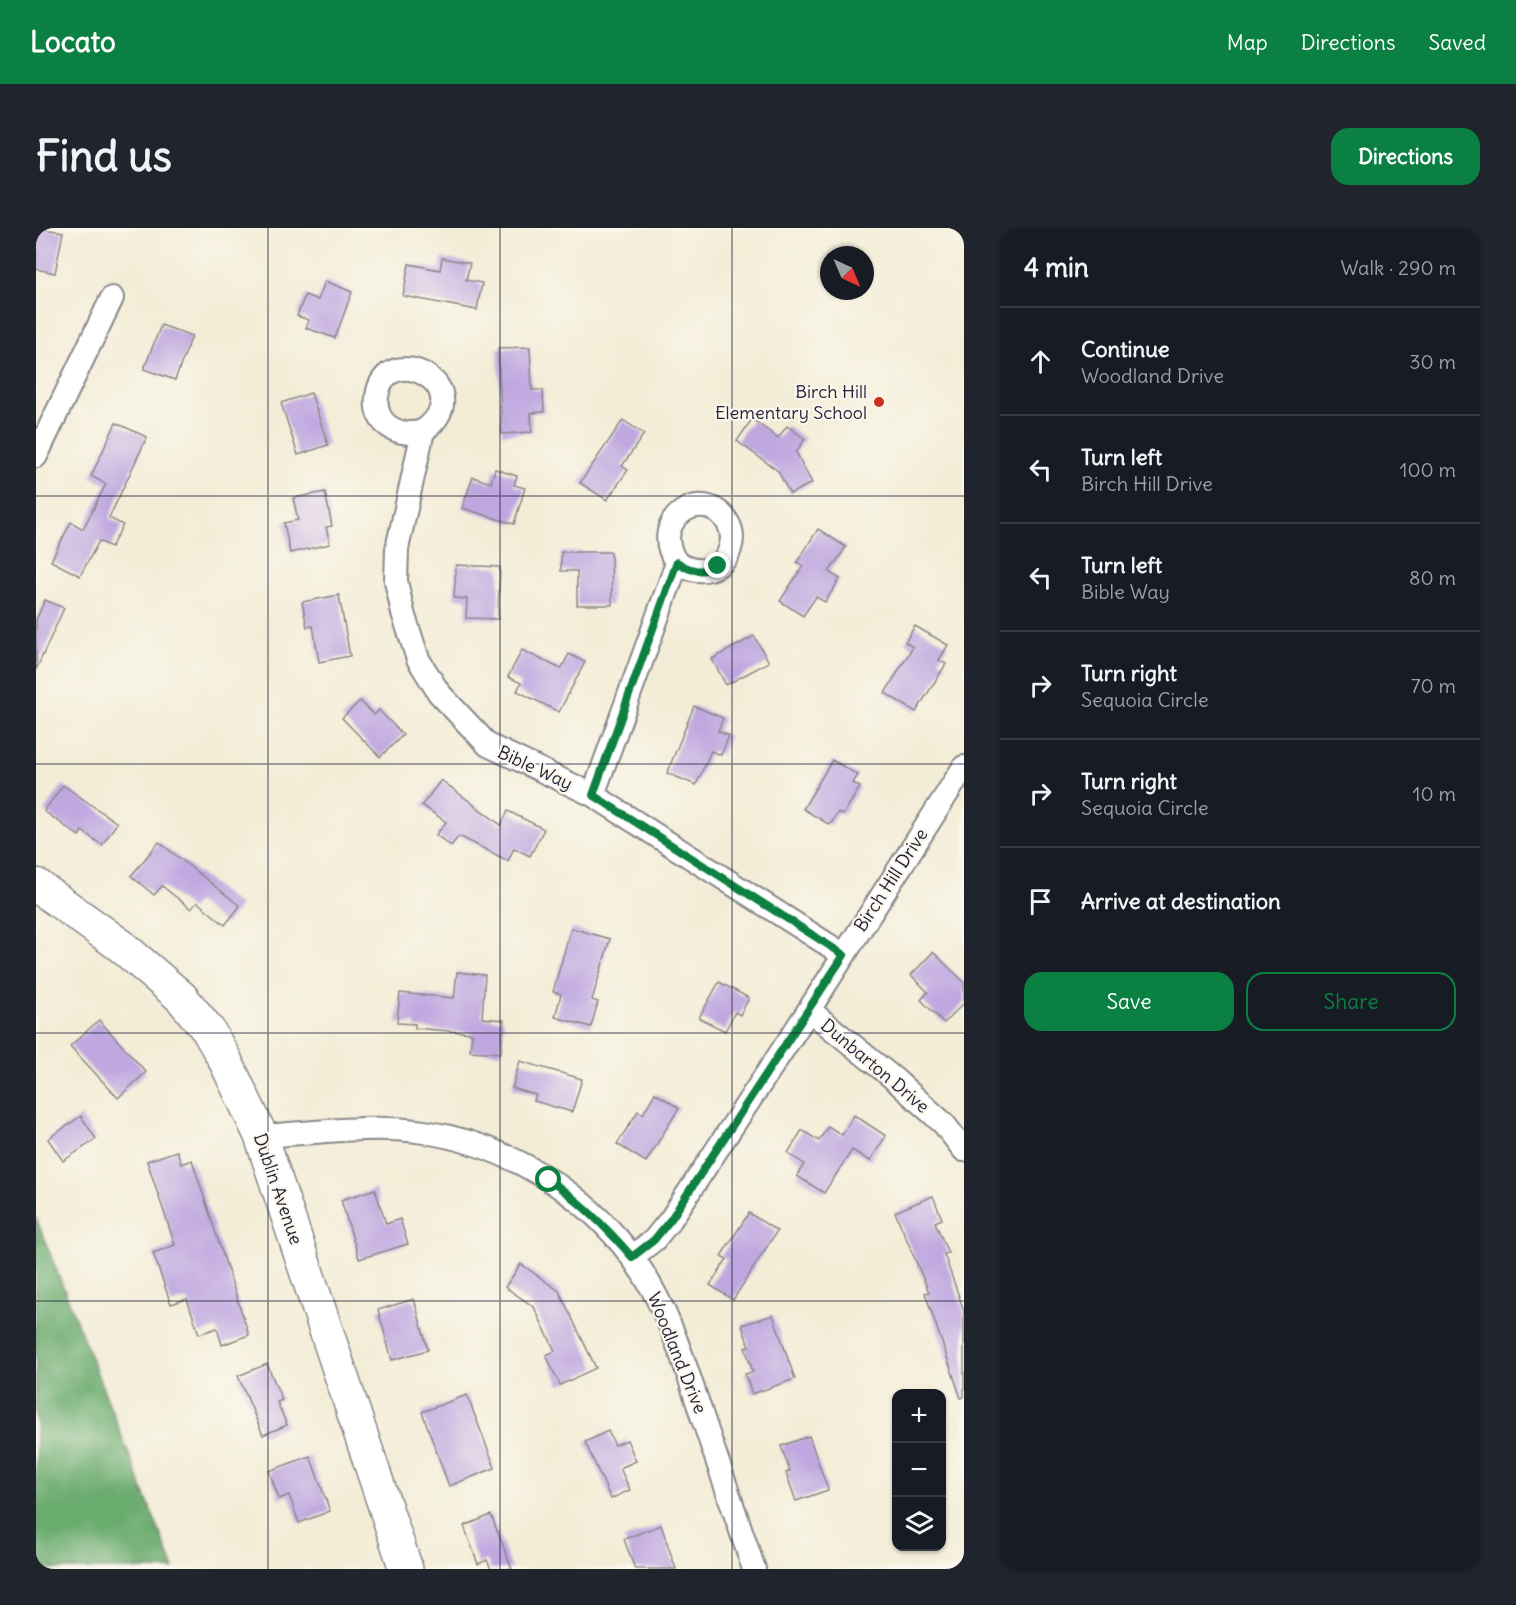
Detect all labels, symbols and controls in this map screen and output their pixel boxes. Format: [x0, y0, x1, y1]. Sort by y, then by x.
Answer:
text: Locato [30, 24, 116, 60]
text: Map [1227, 29, 1268, 56]
text: Directions [1301, 29, 1395, 56]
text: Saved [1428, 29, 1486, 56]
button: Directions [1331, 128, 1480, 185]
text: Find us [36, 130, 172, 182]
north arrow [820, 246, 874, 300]
text: 4 min [1024, 251, 1089, 284]
text: Walk · 290 m [1341, 255, 1456, 280]
text: Continue [1081, 335, 1170, 363]
icon: ahead [1024, 345, 1057, 378]
text: 30 m [1409, 349, 1456, 374]
text: Woodland Drive [1081, 363, 1224, 388]
place label: Birch Hill Elementary School [715, 380, 867, 424]
marker: Birch Hill Elementary School [872, 395, 886, 409]
text: Turn left [1081, 443, 1162, 471]
icon: left [1024, 453, 1057, 486]
text: 100 m [1399, 457, 1456, 482]
text: Birch Hill Drive [1081, 471, 1213, 496]
text: Turn left [1081, 551, 1162, 579]
route end [704, 552, 730, 578]
icon: left [1024, 561, 1057, 594]
text: 80 m [1409, 565, 1456, 590]
text: Bible Way [1081, 579, 1170, 604]
text: Turn right [1081, 659, 1177, 687]
icon: right [1024, 669, 1057, 702]
text: 70 m [1411, 673, 1456, 698]
text: Sequoia Circle [1081, 687, 1209, 712]
street label: Bible Way [494, 740, 576, 795]
text: Turn right [1081, 767, 1177, 795]
icon: right [1024, 777, 1057, 810]
text: 10 m [1413, 781, 1456, 806]
text: Sequoia Circle [1081, 795, 1209, 820]
street label: Birch Hill Drive [849, 824, 933, 936]
icon: arrive [1024, 885, 1057, 918]
text: Arrive at destination [1081, 887, 1281, 915]
button: Save [1024, 972, 1234, 1031]
button: Share [1246, 972, 1456, 1031]
street label: Dunbarton Drive [816, 1014, 934, 1118]
street label: Dublin Avenue [249, 1130, 308, 1248]
route start [535, 1166, 561, 1192]
street label: Woodland Drive [643, 1289, 712, 1417]
map controls [892, 1389, 946, 1551]
button: + [892, 1389, 946, 1443]
button: − [892, 1443, 946, 1497]
button: layers [892, 1497, 946, 1551]

